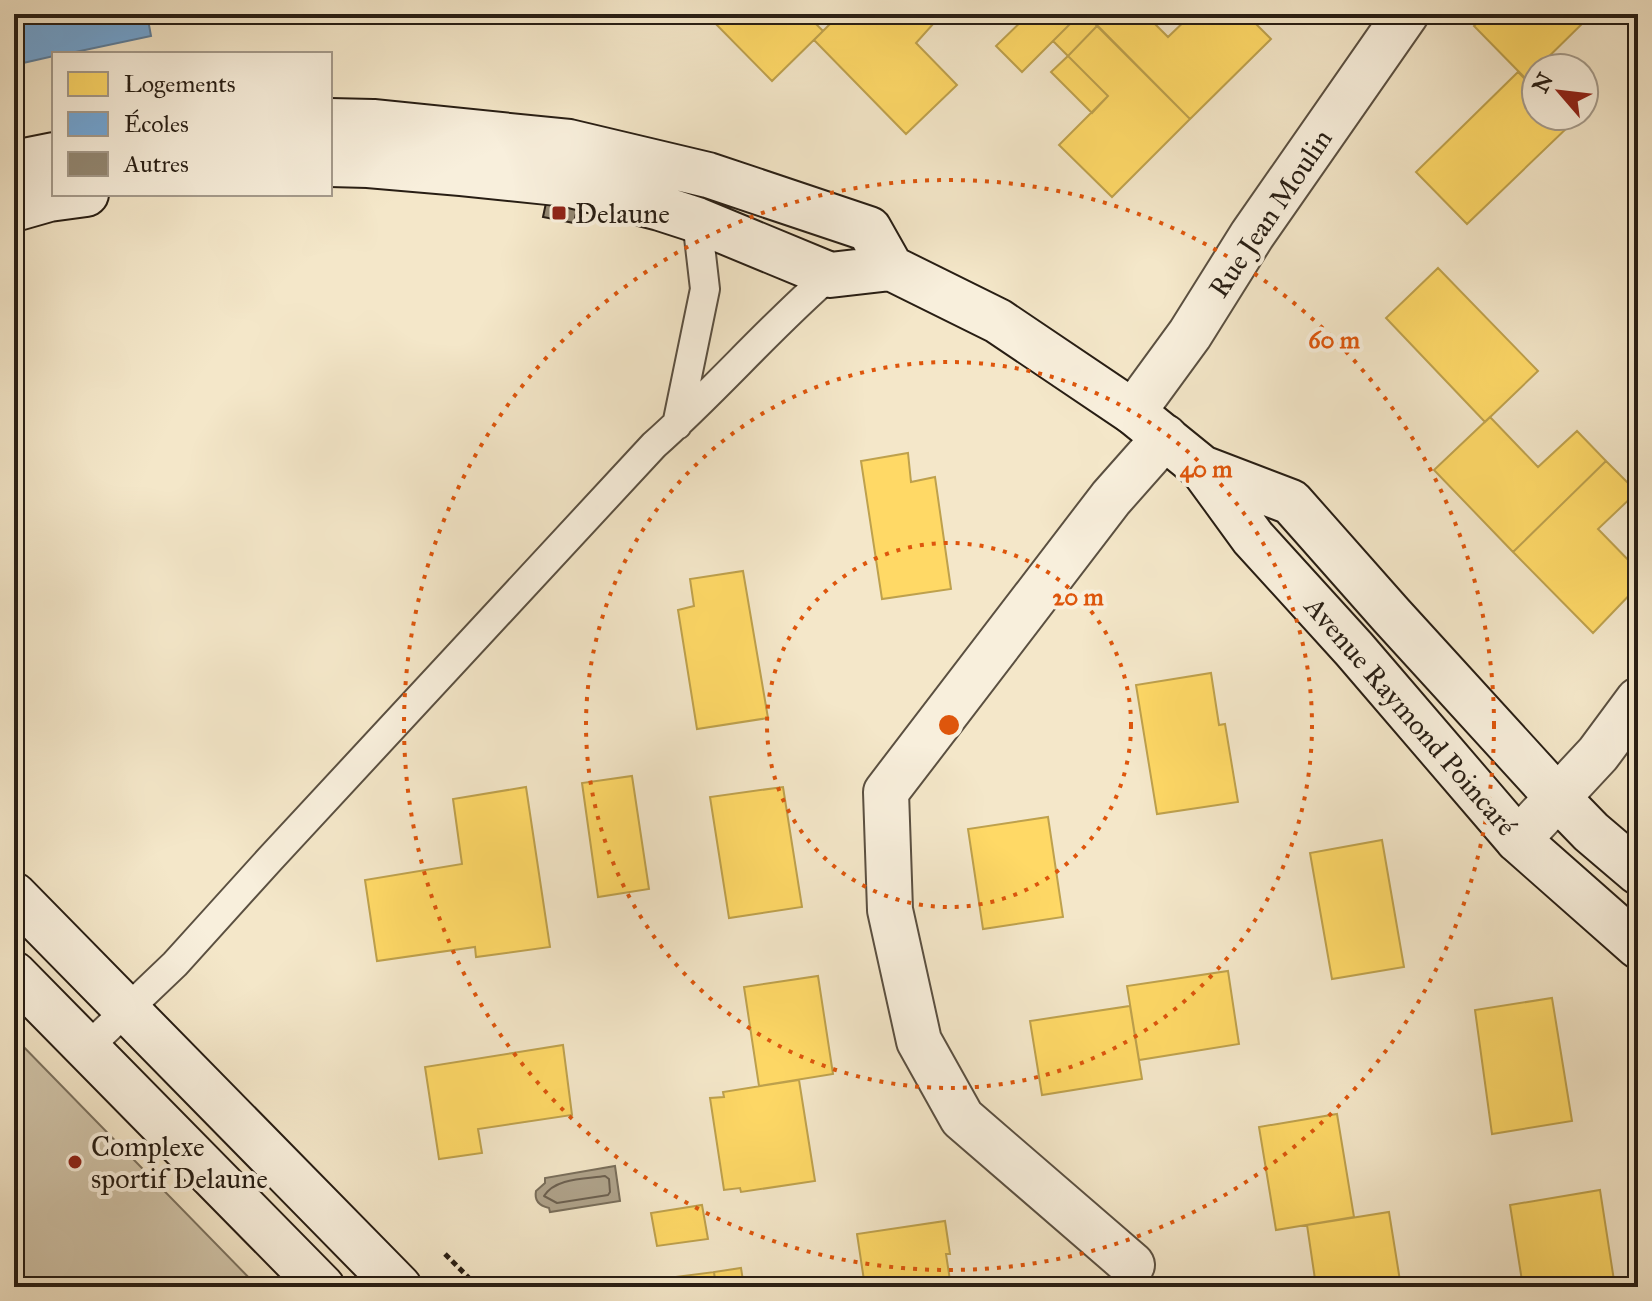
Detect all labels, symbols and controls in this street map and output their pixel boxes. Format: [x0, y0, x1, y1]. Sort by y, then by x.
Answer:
legend [52, 52, 332, 196]
north arrow [1520, 52, 1600, 132]
text: N [1526, 68, 1559, 97]
text: Logements [124, 69, 235, 99]
text: Écoles [124, 109, 189, 139]
street label: Rue Jean Moulin [1201, 122, 1340, 304]
text: Autres [123, 149, 189, 179]
place label: Delaune [575, 196, 670, 231]
marker: Delaune [550, 204, 568, 222]
text: 60 m [1308, 325, 1361, 355]
text: 40 m [1180, 454, 1233, 484]
text: 20 m [1052, 582, 1104, 612]
street label: Avenue Raymond Poincaré [1297, 589, 1524, 843]
centre of rings [935, 711, 963, 739]
place label: Complexe sportif Delaune [91, 1129, 268, 1196]
marker: Complexe sportif Delaune [66, 1153, 84, 1171]

